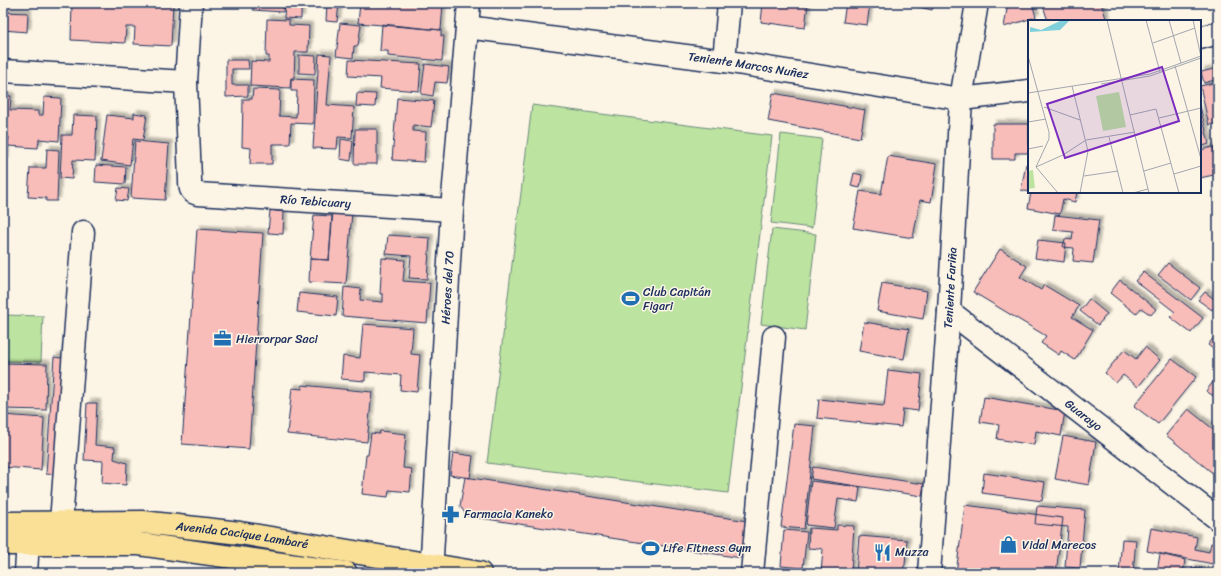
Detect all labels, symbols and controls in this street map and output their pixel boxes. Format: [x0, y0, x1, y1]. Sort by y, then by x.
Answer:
inset map [1028, 20, 1201, 193]
street label: Teniente Marcos Nuñez [687, 45, 811, 85]
street label: Río Tebicuary [280, 188, 352, 215]
street label: Teniente Fariña [937, 247, 964, 329]
street label: Héroes del 70 [434, 250, 461, 325]
place label: Club Capitán Figari [643, 281, 711, 317]
sports icon: Club Capitán Figari [620, 289, 640, 309]
place label: Hierrorpar Saci [236, 328, 319, 350]
office icon: Hierrorpar Saci [213, 329, 233, 349]
street label: Guarayo [1060, 393, 1107, 437]
place label: Farmacia Kaneko [464, 503, 553, 525]
pharmacy icon: Farmacia Kaneko [441, 504, 461, 524]
street label: Avenida Cacique Lambaré [174, 515, 310, 555]
place label: Vidal Marecos [1022, 534, 1097, 556]
shop icon: Vidal Marecos [999, 535, 1019, 555]
place label: Life Fitness Gym [663, 537, 751, 559]
sports icon: Life Fitness Gym [640, 538, 660, 558]
place label: Muzza [895, 541, 930, 563]
restaurant icon: Muzza [872, 542, 892, 562]

